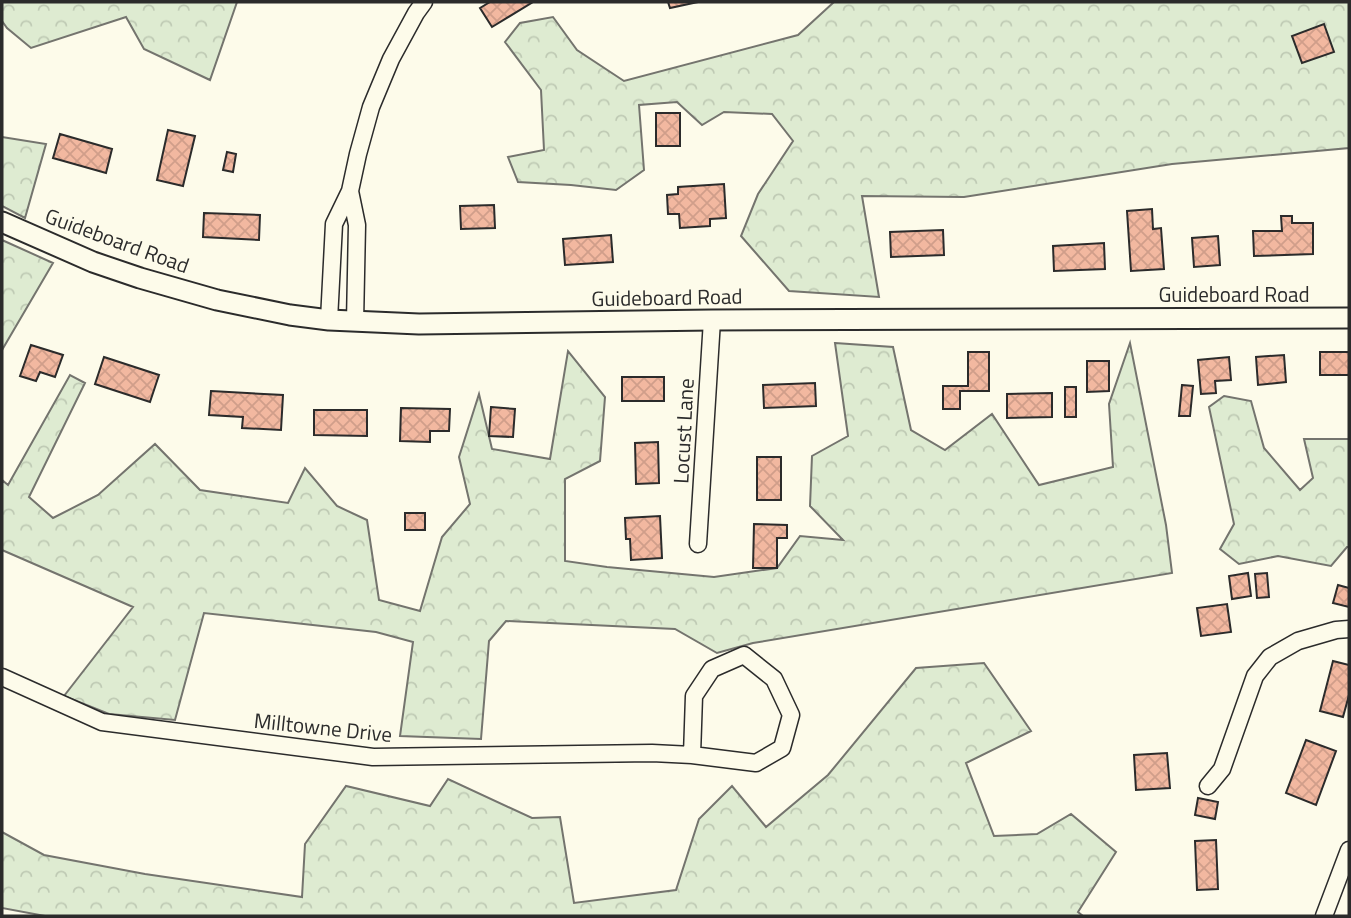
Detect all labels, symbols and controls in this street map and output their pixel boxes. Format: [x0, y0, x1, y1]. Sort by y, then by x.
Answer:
street label: Guideboard Road [41, 199, 194, 281]
street label: Guideboard Road [1158, 278, 1310, 310]
street label: Guideboard Road [591, 280, 743, 314]
street label: Locust Lane [664, 377, 702, 485]
street label: Milltowne Drive [252, 704, 394, 750]

